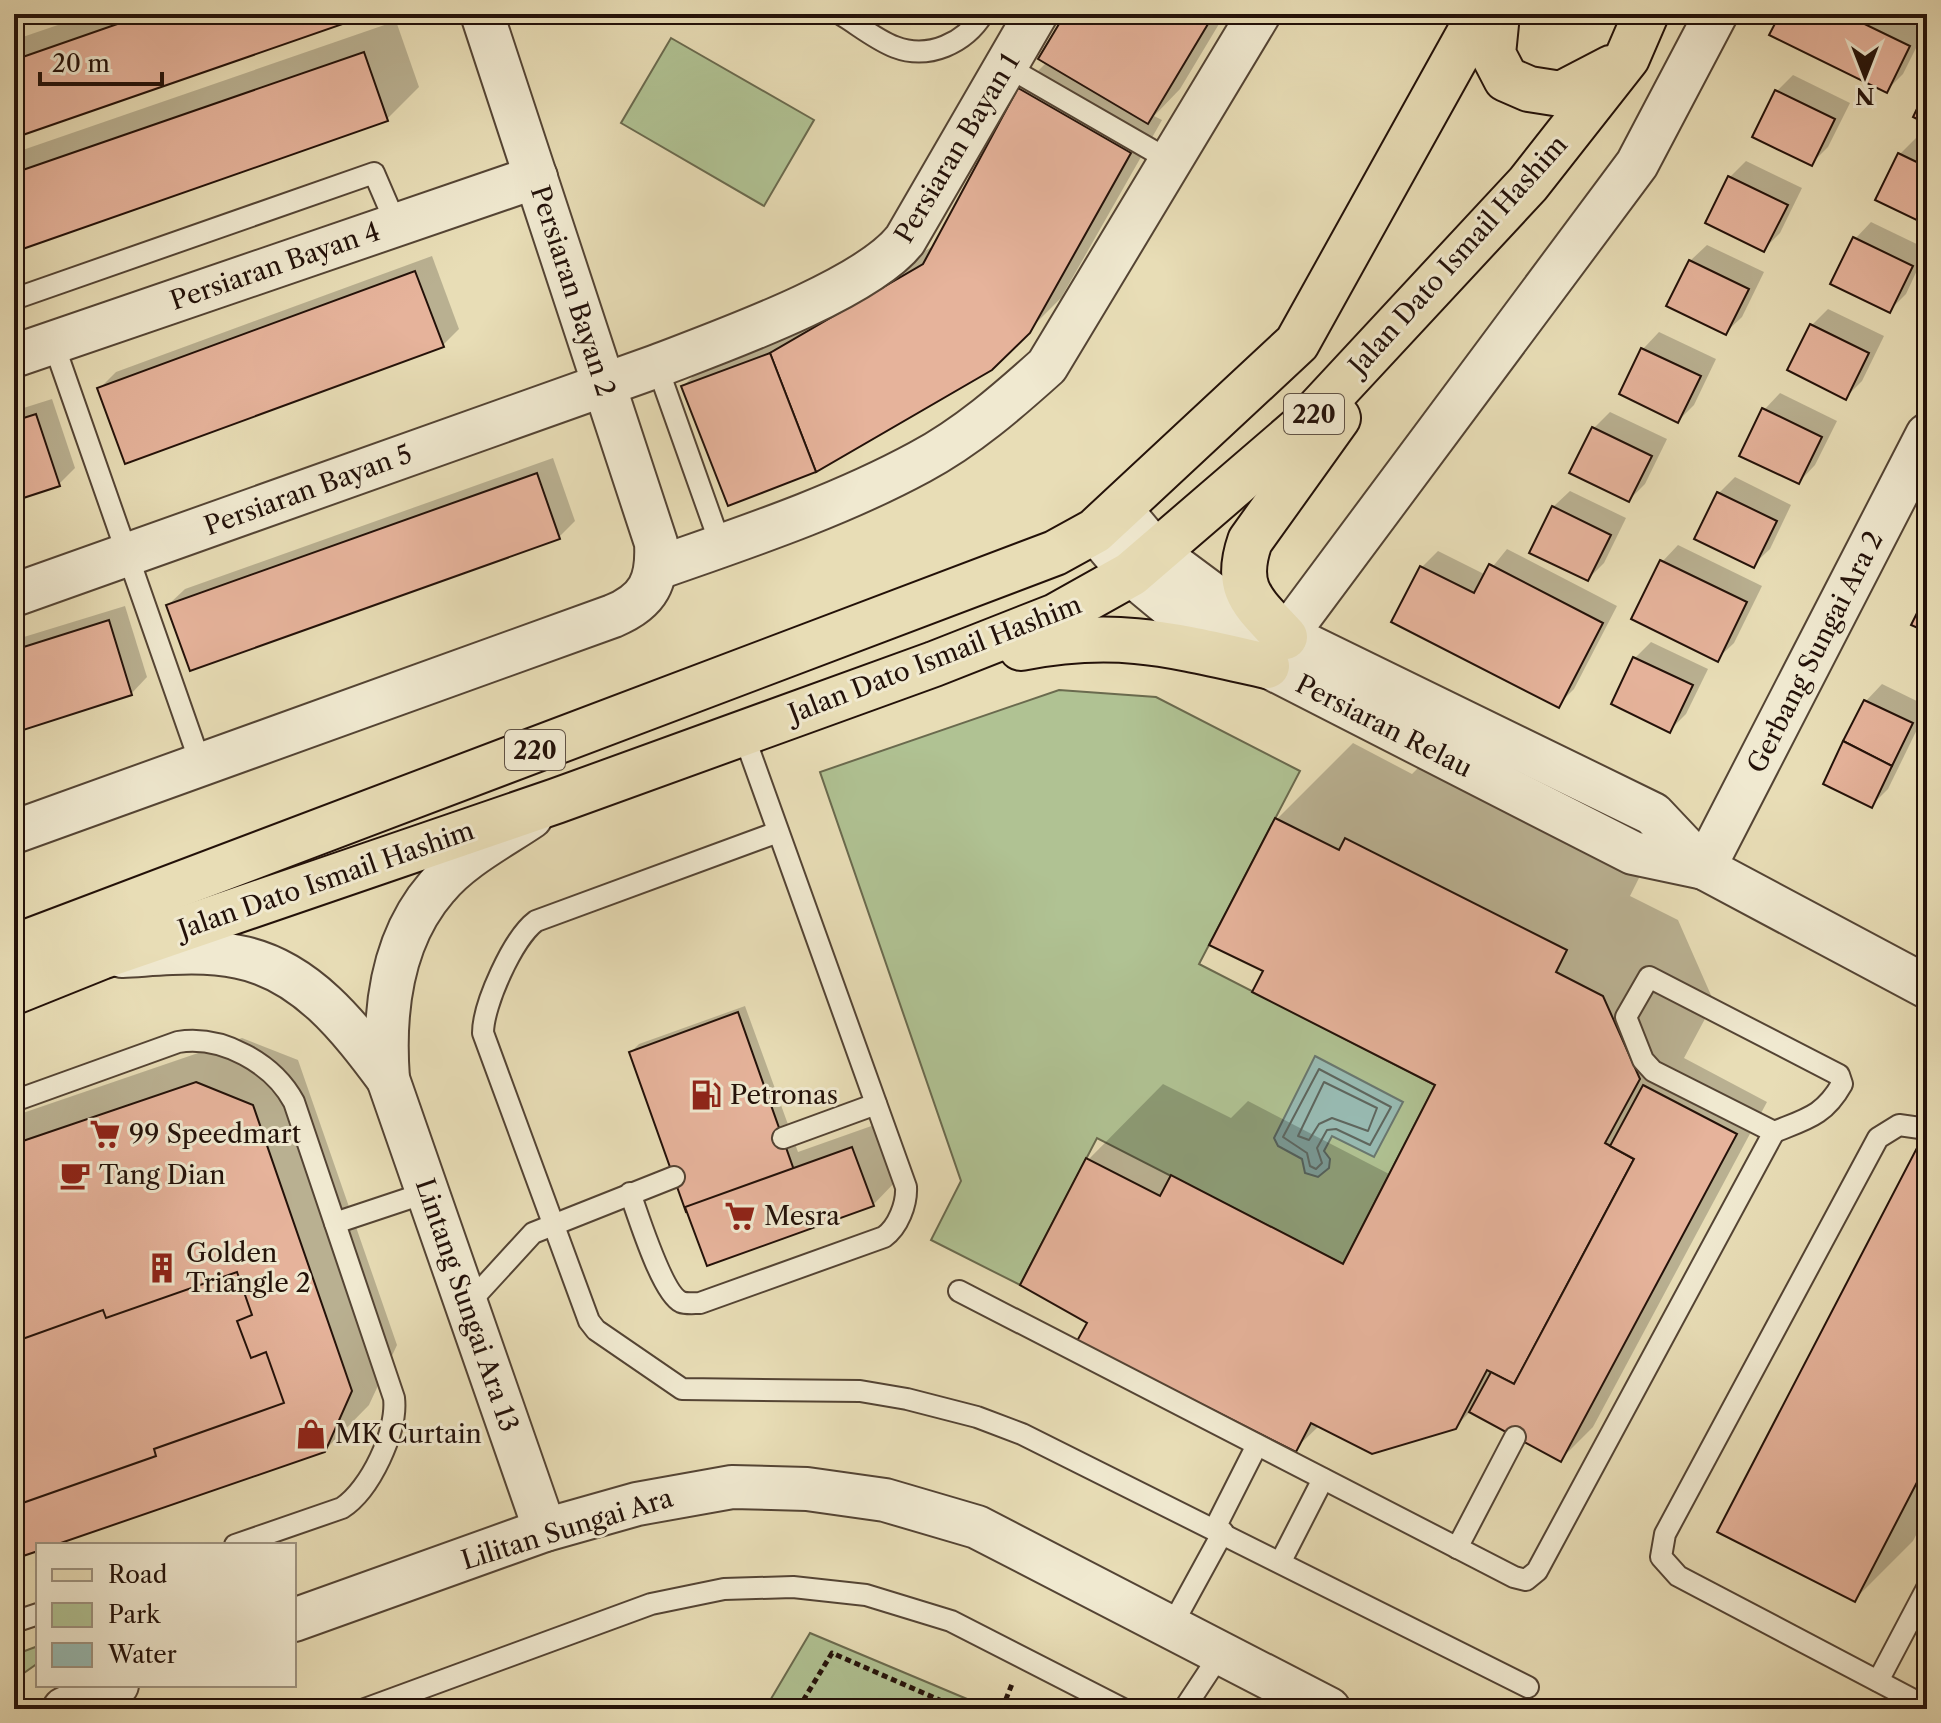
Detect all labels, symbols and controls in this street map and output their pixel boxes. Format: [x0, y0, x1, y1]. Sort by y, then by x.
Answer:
scale bar [40, 36, 162, 86]
north arrow [1825, 36, 1905, 116]
street label: Persiaran Bayan 1 [888, 47, 1026, 249]
text: 20 m [52, 49, 110, 78]
text: N [1855, 82, 1875, 109]
street label: Jalan Dato Ismail Hashim [1339, 129, 1574, 384]
street label: Persiaran Bayan 2 [524, 182, 622, 400]
street label: Persiaran Bayan 4 [166, 215, 384, 317]
road number: 220 [1284, 394, 1344, 434]
street label: Persiaran Bayan 5 [200, 438, 416, 542]
street label: Gerbang Sungai Ara 2 [1740, 526, 1890, 778]
street label: Jalan Dato Ismail Hashim [780, 588, 1086, 731]
street label: Persiaran Relau [1290, 668, 1478, 784]
road number: 220 [505, 730, 565, 770]
street label: Jalan Dato Ismail Hashim [170, 814, 478, 947]
fuel station icon: Petronas [689, 1078, 723, 1112]
place label: Petronas [730, 1079, 838, 1111]
supermarket icon: 99 Speedmart [88, 1117, 122, 1151]
place label: 99 Speedmart [129, 1118, 302, 1150]
cafe icon: Tang Dian [58, 1158, 92, 1192]
place label: Tang Dian [99, 1159, 226, 1191]
street label: Lintang Sungai Ara 13 [409, 1174, 525, 1436]
supermarket icon: Mesra [723, 1199, 757, 1233]
place label: Mesra [764, 1200, 840, 1232]
place label: Golden Triangle 2 [186, 1237, 311, 1299]
building icon: Golden Triangle 2 [145, 1251, 179, 1285]
shop icon: MK Curtain [294, 1417, 328, 1451]
place label: MK Curtain [335, 1418, 482, 1450]
street label: Lilitan Sungai Ara [457, 1482, 677, 1576]
legend [36, 1543, 296, 1687]
text: Road [108, 1560, 168, 1589]
text: Park [108, 1600, 161, 1629]
text: Water [107, 1640, 177, 1669]

